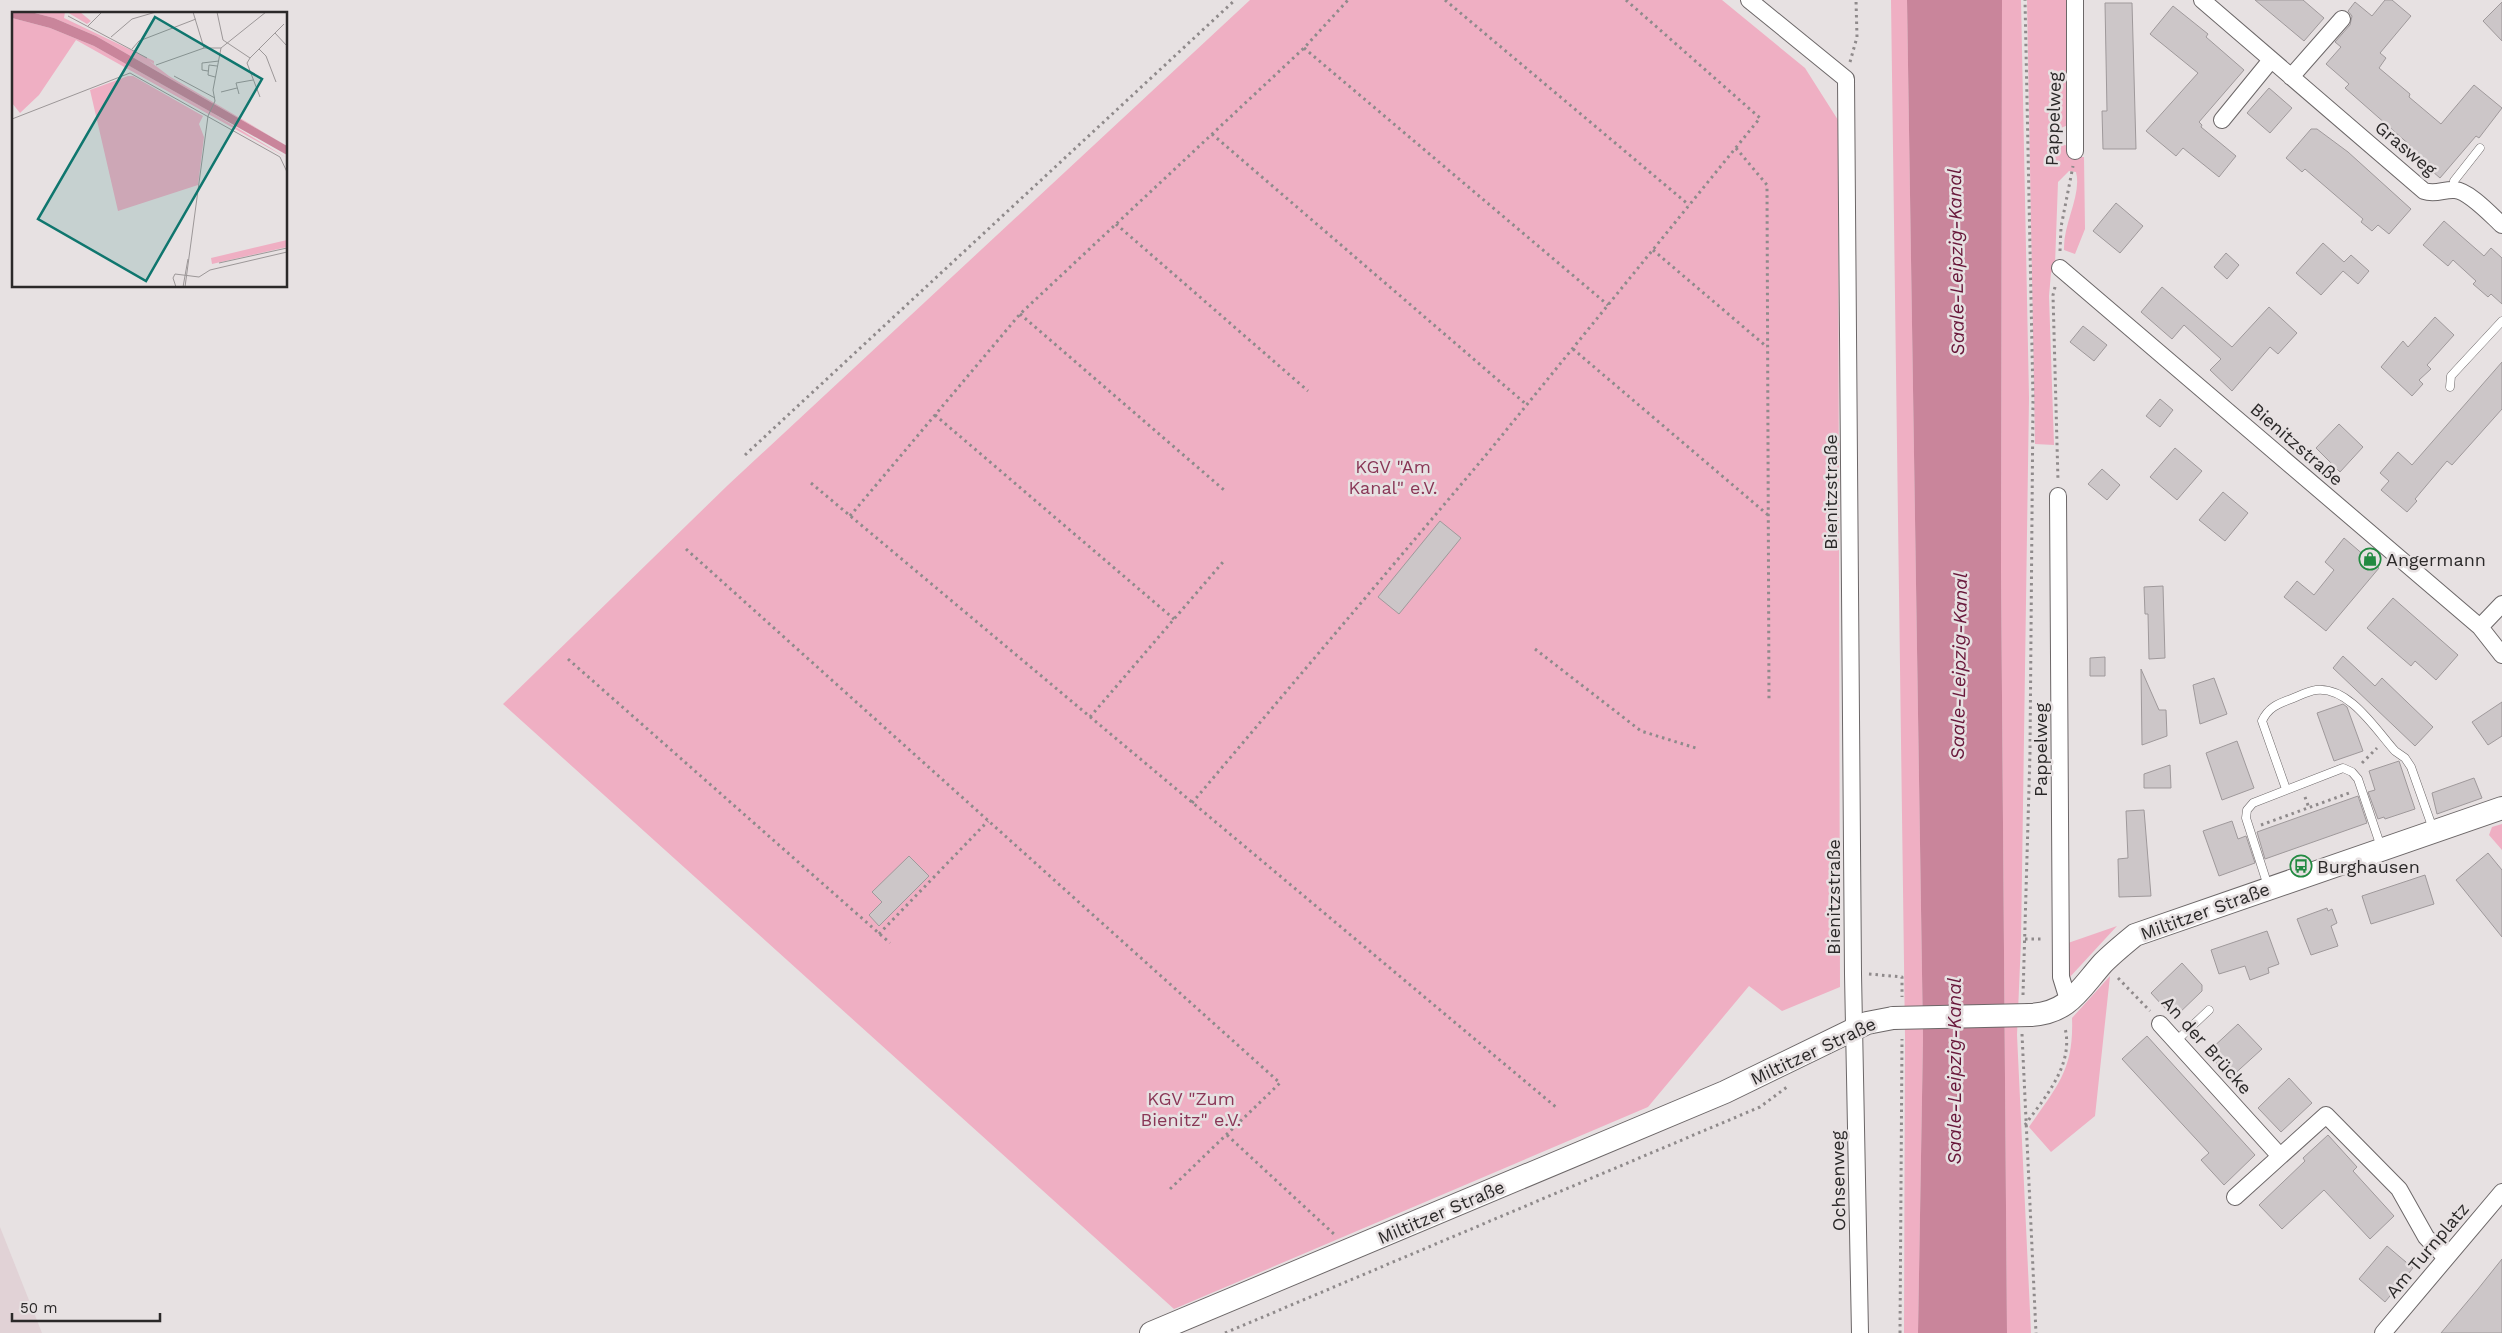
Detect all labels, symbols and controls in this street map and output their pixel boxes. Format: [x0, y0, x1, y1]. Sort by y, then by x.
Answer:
inset map [12, 12, 288, 288]
street label: Pappelweg [2041, 71, 2065, 166]
street label: Grasweg [2371, 116, 2441, 180]
water label: Saale-Leipzig-Kanal [1943, 168, 1969, 356]
street label: Bienitzstraße [2246, 398, 2348, 490]
street label: Bienitzstraße [1820, 434, 1841, 550]
park label: KGV "Am Kanal" e.V. [1349, 456, 1437, 498]
shop icon: Angermann [2358, 547, 2382, 571]
place label: Angermann [2386, 549, 2486, 570]
water label: Saale-Leipzig-Kanal [1946, 572, 1972, 760]
street label: Pappelweg [2030, 703, 2051, 797]
street label: Bienitzstraße [1823, 839, 1844, 955]
bus stop icon: Burghausen [2289, 854, 2313, 878]
place label: Burghausen [2317, 856, 2420, 877]
street label: Miltitzer Straße [2138, 878, 2272, 944]
water label: Saale-Leipzig-Kanal [1943, 977, 1966, 1165]
street label: An der Brücke [2158, 992, 2256, 1098]
street label: Miltitzer Straße [1747, 1013, 1879, 1089]
park label: KGV "Zum Bienitz" e.V. [1141, 1088, 1241, 1130]
street label: Ochsenweg [1827, 1130, 1849, 1231]
street label: Miltitzer Straße [1374, 1176, 1508, 1248]
street label: Am Turnplatz [2381, 1198, 2473, 1302]
scale bar [12, 1290, 160, 1322]
text: 50 m [20, 1299, 57, 1317]

